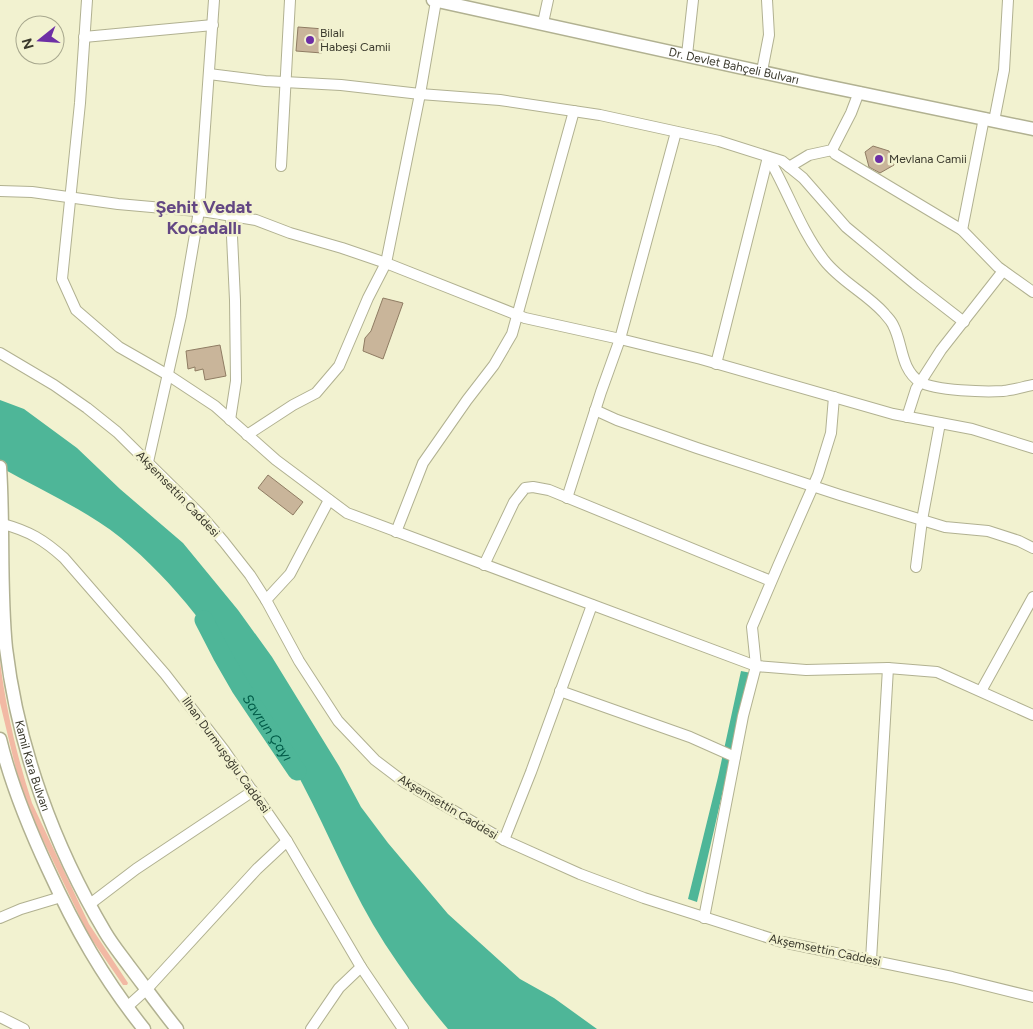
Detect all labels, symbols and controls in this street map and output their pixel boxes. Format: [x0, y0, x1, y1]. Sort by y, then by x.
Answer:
north arrow [15, 15, 65, 65]
place label: Bilalı Habeşi Camii [320, 26, 391, 54]
marker: Bilalı Habeşi Camii [304, 34, 316, 46]
text: N [18, 36, 38, 51]
street label: Dr. Devlet Bahçeli Bulvarı [667, 45, 800, 87]
place label: Mevlana Camii [889, 152, 967, 166]
marker: Mevlana Camii [873, 153, 885, 165]
district label: Şehit Vedat Kocadallı [155, 196, 253, 239]
street label: Akşemsettin Caddesi [133, 448, 223, 540]
water label: Savrun Çayı [239, 691, 296, 764]
street label: İlhan Durmuşoğlu Caddesi [179, 694, 273, 816]
street label: Kamil Kara Bulvarı [12, 719, 53, 813]
street label: Akşemsettin Caddesi [396, 772, 500, 842]
street label: Akşemsettin Caddesi [768, 931, 882, 969]

